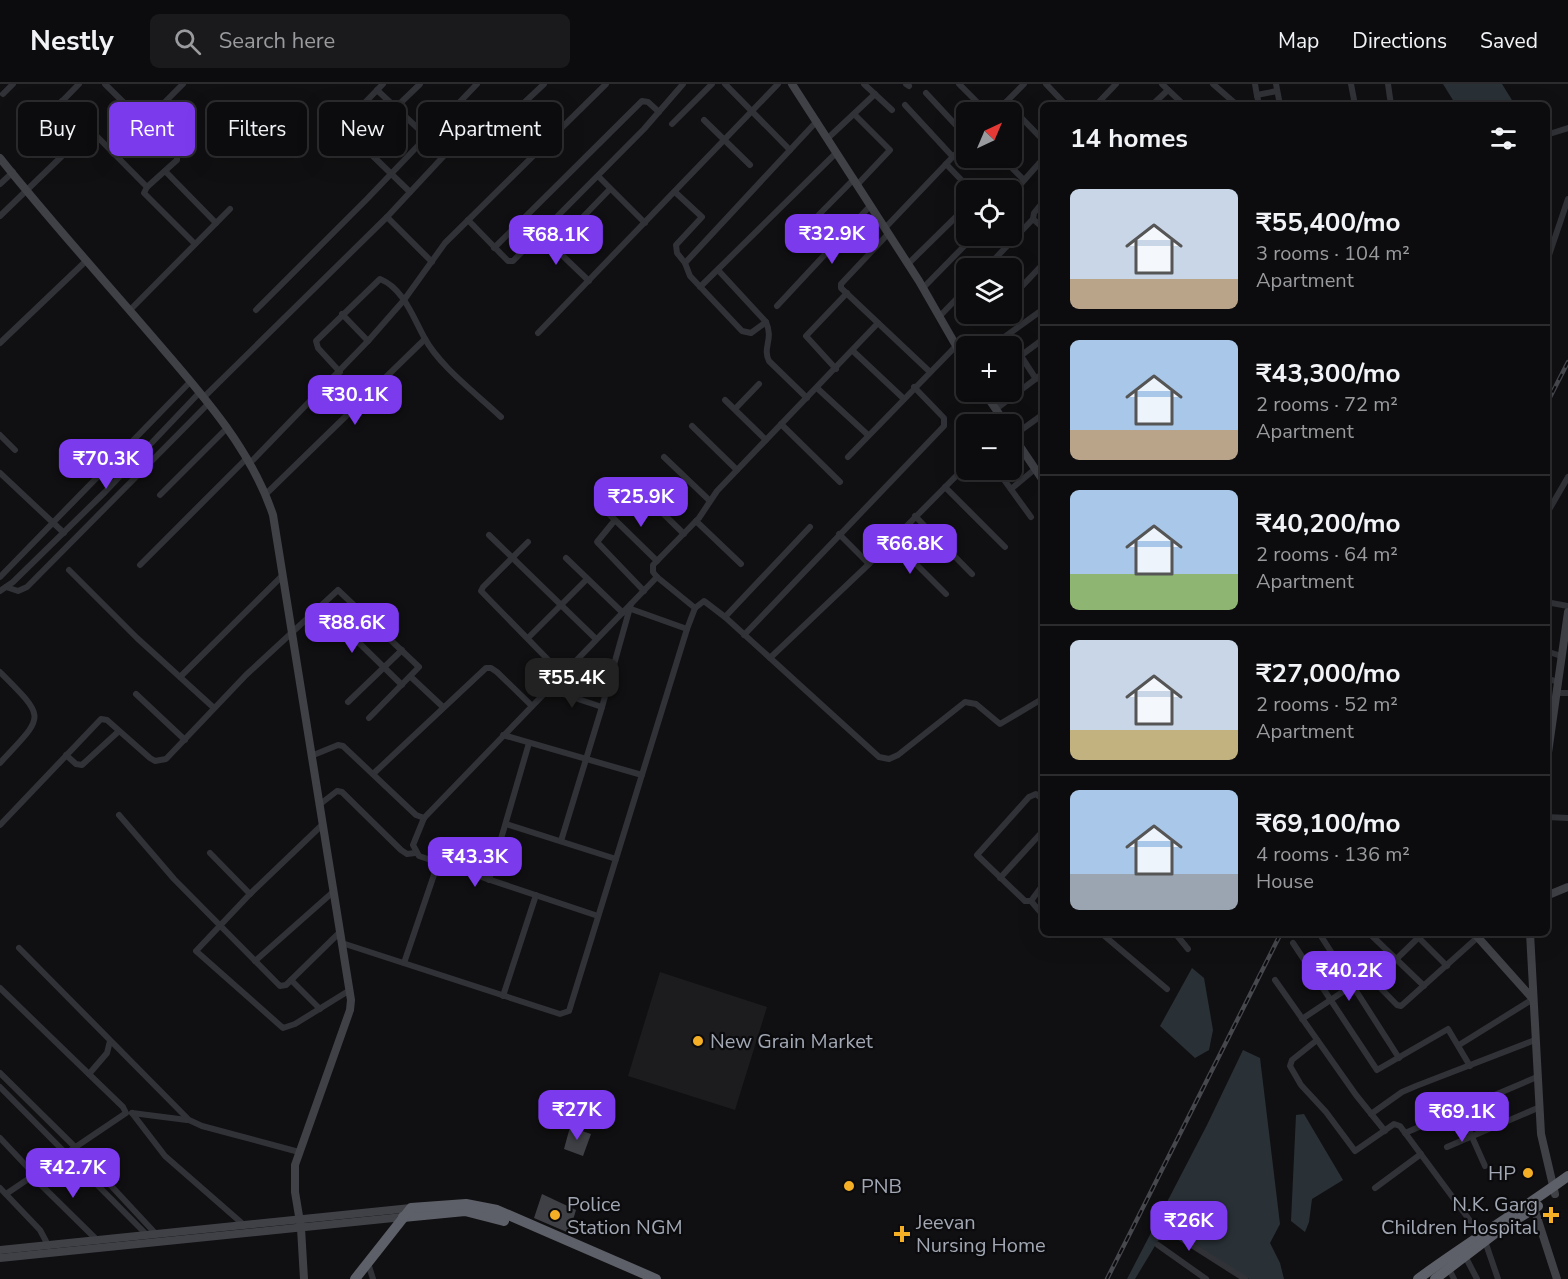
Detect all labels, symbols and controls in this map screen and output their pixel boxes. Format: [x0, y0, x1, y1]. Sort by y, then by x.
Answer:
search box [150, 14, 570, 68]
text: Nestly [30, 22, 114, 60]
icon: search [171, 25, 204, 58]
text: Search here [219, 26, 335, 56]
text: Map [1278, 27, 1319, 55]
text: Directions [1352, 27, 1447, 55]
text: Saved [1480, 27, 1538, 55]
chip: Buy [18, 102, 97, 156]
chip: Rent [109, 102, 195, 156]
chip: Filters [207, 102, 307, 156]
chip: New [319, 102, 406, 156]
chip: Apartment [418, 102, 562, 156]
north arrow [956, 102, 1022, 168]
map controls [956, 102, 1022, 480]
text: 14 homes [1070, 121, 1188, 156]
icon: filters [1487, 122, 1520, 155]
button: locate [956, 180, 1022, 246]
text: ₹55,400/mo [1256, 205, 1400, 240]
icon: home [1118, 213, 1190, 285]
pin: ₹32.9K [783, 214, 881, 265]
pin: ₹68.1K [507, 215, 605, 266]
text: ₹32.9K [799, 220, 865, 247]
text: ₹68.1K [523, 221, 589, 248]
text: 3 rooms · 104 m² [1256, 240, 1410, 267]
button: layers [956, 258, 1022, 324]
text: Apartment [1256, 267, 1354, 294]
button: + [956, 336, 1022, 402]
text: ₹43,300/mo [1256, 356, 1400, 391]
icon: home [1118, 364, 1190, 436]
pin: ₹30.1K [306, 375, 404, 426]
text: ₹30.1K [322, 381, 388, 408]
text: 2 rooms · 72 m² [1256, 391, 1398, 418]
button: − [956, 414, 1022, 480]
text: Apartment [1256, 418, 1354, 445]
pin: ₹70.3K [57, 439, 155, 490]
text: ₹70.3K [73, 445, 139, 472]
pin: ₹25.9K [592, 477, 690, 528]
text: ₹25.9K [608, 483, 674, 510]
text: ₹40,200/mo [1256, 506, 1400, 541]
icon: home [1118, 514, 1190, 586]
pin: ₹66.8K [861, 524, 959, 575]
text: ₹66.8K [877, 530, 943, 557]
text: 2 rooms · 64 m² [1256, 541, 1398, 568]
text: Apartment [1256, 568, 1354, 595]
pin: ₹88.6K [303, 603, 401, 654]
text: ₹88.6K [319, 609, 385, 636]
text: ₹27,000/mo [1256, 656, 1400, 691]
pin: ₹55.4K [523, 658, 621, 709]
text: ₹55.4K [539, 664, 605, 691]
icon: home [1118, 664, 1190, 736]
text: 2 rooms · 52 m² [1256, 691, 1398, 718]
text: Apartment [1256, 718, 1354, 745]
text: ₹69,100/mo [1256, 806, 1400, 841]
icon: home [1118, 814, 1190, 886]
pin: ₹43.3K [426, 837, 524, 888]
text: 4 rooms · 136 m² [1256, 841, 1410, 868]
text: ₹43.3K [442, 843, 508, 870]
text: House [1256, 868, 1314, 895]
pin: ₹40.2K [1300, 951, 1398, 1002]
text: ₹40.2K [1316, 957, 1382, 984]
place label: New Grain Market [710, 1028, 874, 1055]
marker: New Grain Market [691, 1034, 705, 1048]
pin: ₹27K [541, 1090, 613, 1141]
pin: ₹69.1K [1413, 1092, 1511, 1143]
text: ₹27K [552, 1096, 602, 1123]
text: ₹69.1K [1429, 1098, 1495, 1125]
pin: ₹42.7K [24, 1148, 122, 1199]
text: ₹42.7K [40, 1154, 106, 1181]
place label: HP [1488, 1160, 1516, 1187]
marker: HP [1521, 1166, 1535, 1180]
place label: PNB [861, 1173, 902, 1200]
marker: PNB [842, 1179, 856, 1193]
place label: Police Station NGM [567, 1191, 683, 1241]
place label: N.K. Garg Children Hospital [1381, 1191, 1538, 1241]
pin: ₹26K [1153, 1201, 1225, 1252]
marker: N.K. Garg Children Hospital [1542, 1206, 1560, 1224]
text: ₹26K [1164, 1207, 1214, 1234]
marker: Police Station NGM [548, 1208, 562, 1222]
place label: Jeevan Nursing Home [915, 1209, 1046, 1259]
marker: Jeevan Nursing Home [893, 1225, 911, 1243]

